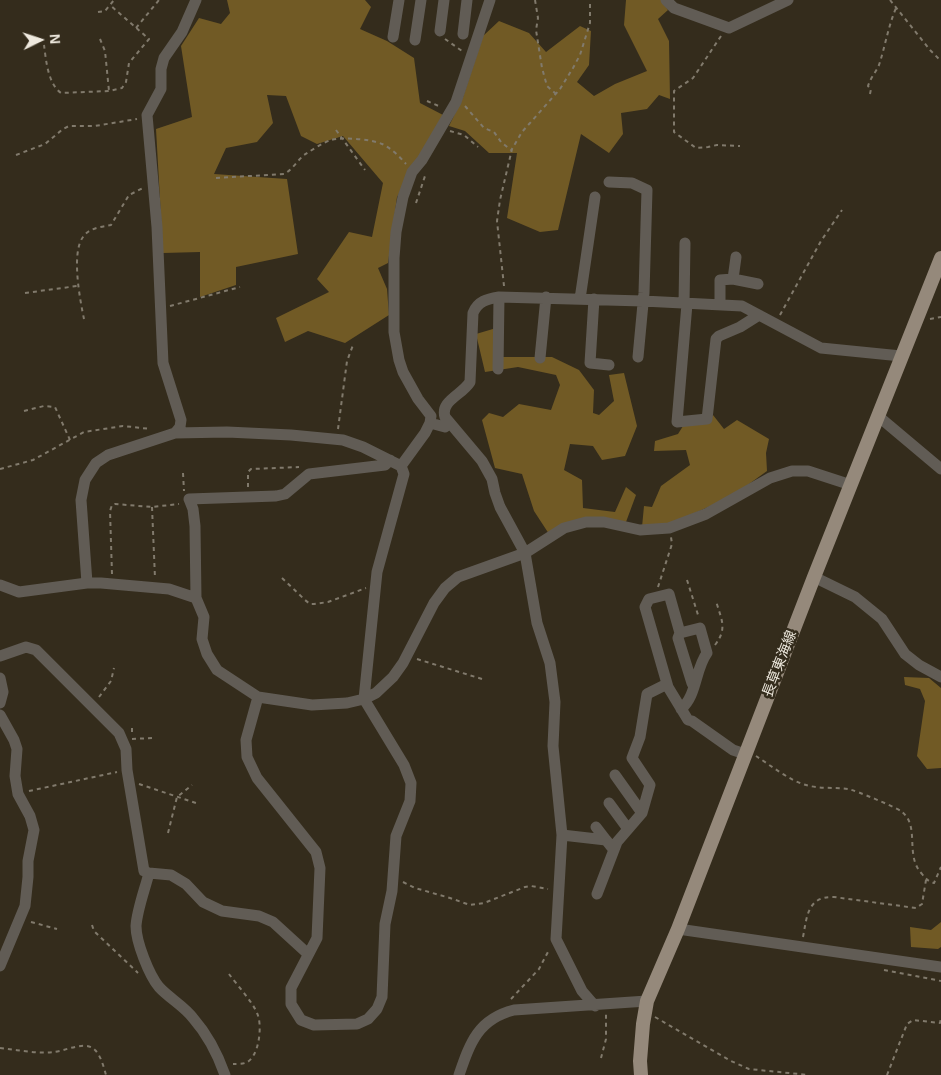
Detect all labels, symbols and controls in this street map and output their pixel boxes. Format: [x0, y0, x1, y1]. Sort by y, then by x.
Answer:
north arrow [15, 15, 65, 65]
text: N [47, 33, 63, 45]
street label: 長草東海線 [760, 628, 800, 700]

